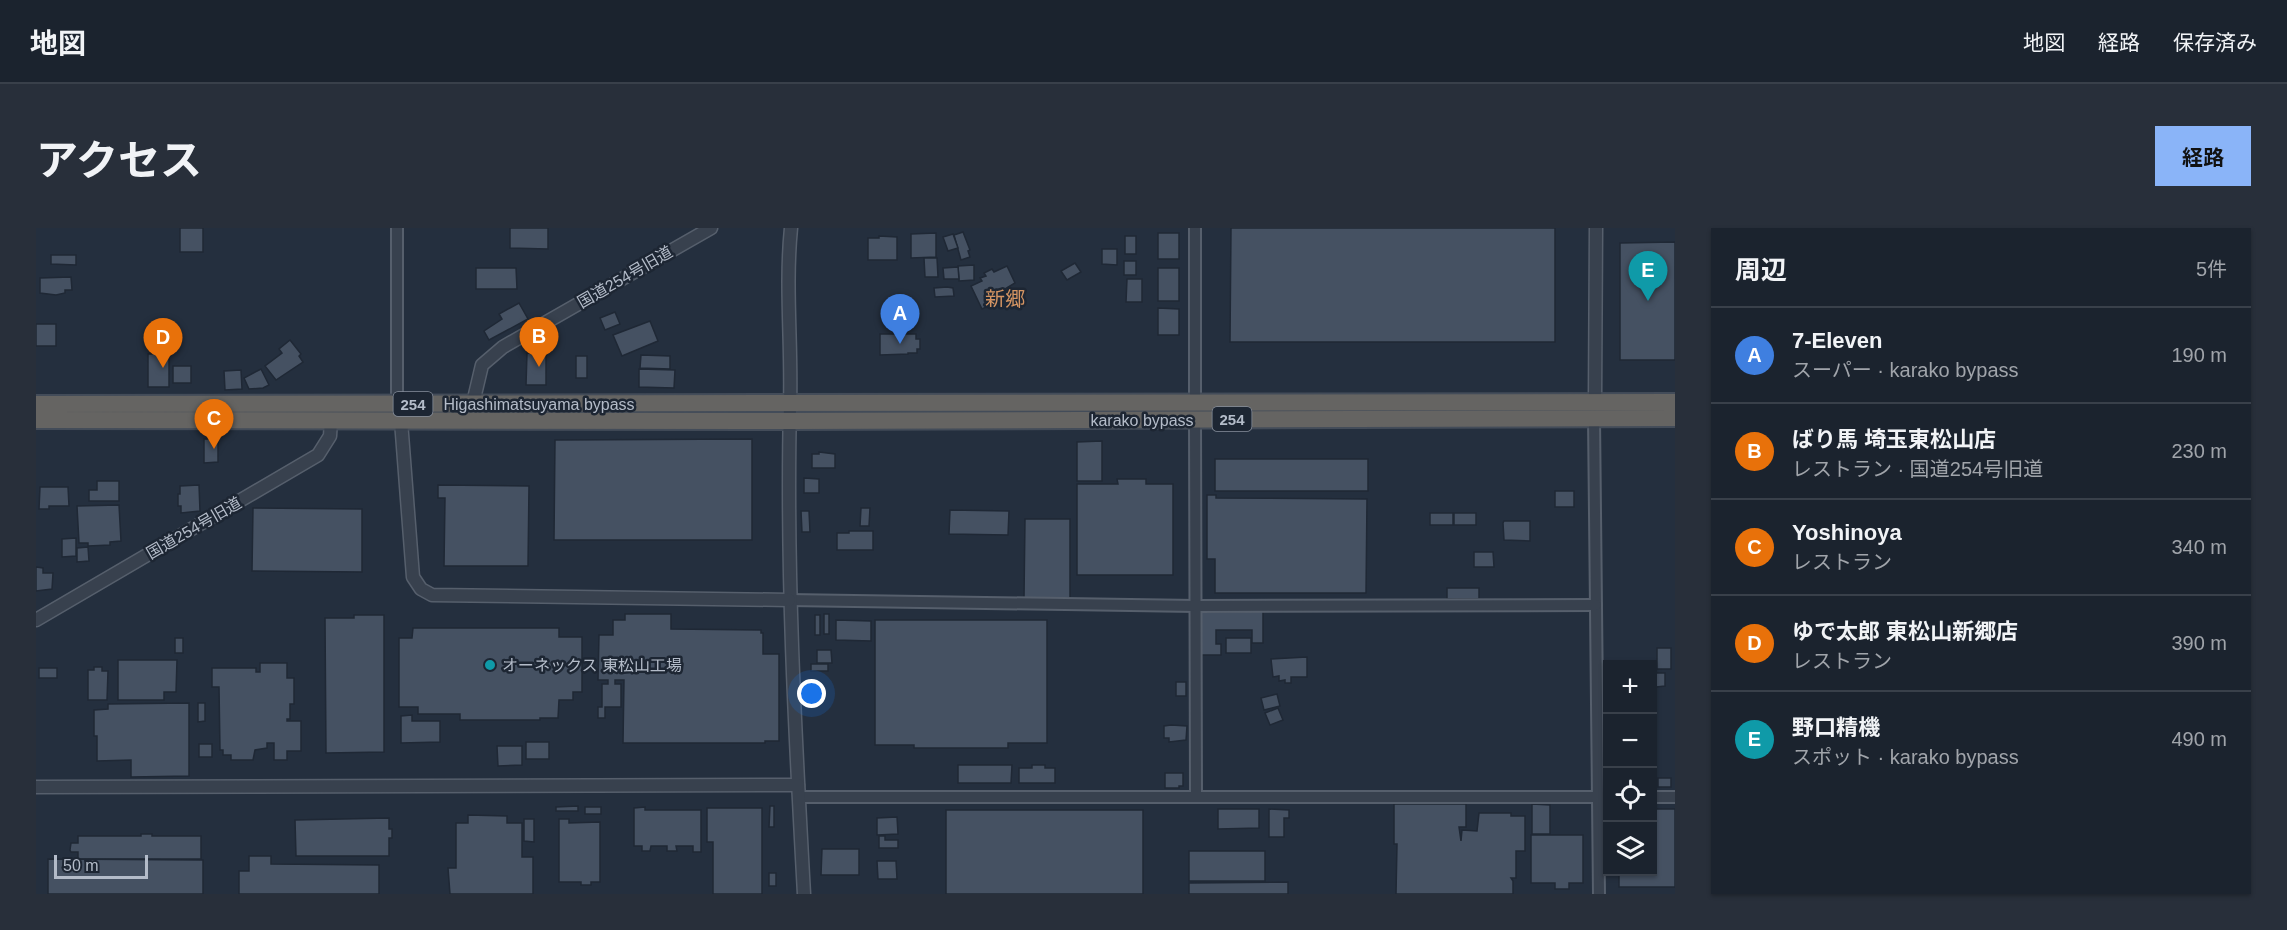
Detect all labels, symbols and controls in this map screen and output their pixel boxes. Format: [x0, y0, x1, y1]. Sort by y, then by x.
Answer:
text: 地図 [30, 28, 86, 59]
text: 地図 [2023, 31, 2065, 54]
text: 経路 [2098, 31, 2140, 54]
text: 保存済み [2173, 31, 2257, 54]
button: 経路 [2155, 126, 2251, 186]
text: アクセス [36, 137, 202, 184]
street label: 国道254号旧道 [575, 243, 675, 311]
pin: E [1628, 251, 1668, 301]
text: 周辺 [1735, 255, 1787, 285]
text: 5件 [2196, 258, 2227, 280]
district label: 新郷 [985, 288, 1025, 310]
pin: A [880, 294, 920, 344]
pin: D [144, 318, 182, 368]
pin: B [520, 318, 558, 367]
text: 7-Eleven [1792, 328, 1883, 353]
text: A [1747, 344, 1762, 366]
text: 190 m [2171, 344, 2227, 366]
text: スーパー · karako bypass [1792, 359, 2019, 381]
road number: 254 [394, 392, 433, 416]
street label: Higashimatsuyama bypass [443, 396, 635, 413]
pin: C [194, 400, 234, 449]
road number: 254 [1212, 407, 1252, 431]
street label: karako bypass [1090, 412, 1194, 429]
text: ばり馬 埼玉東松山店 [1792, 427, 1996, 452]
text: B [1747, 440, 1762, 462]
text: 230 m [2171, 440, 2227, 462]
text: レストラン · 国道254号旧道 [1792, 458, 2043, 480]
street label: 国道254号旧道 [144, 494, 244, 562]
text: Yoshinoya [1792, 520, 1902, 545]
text: C [1747, 536, 1762, 558]
text: 340 m [2171, 536, 2227, 558]
text: レストラン [1792, 551, 1892, 573]
text: ゆで太郎 東松山新郷店 [1792, 619, 2018, 644]
text: D [1747, 632, 1762, 654]
text: 390 m [2171, 632, 2227, 654]
text: レストラン [1792, 650, 1892, 672]
place label: オーネックス 東松山工場 [502, 657, 682, 674]
marker: オーネックス 東松山工場 [483, 658, 497, 672]
map controls [1603, 660, 1657, 876]
button: + [1603, 660, 1657, 714]
your location [797, 679, 826, 708]
button: − [1603, 714, 1657, 768]
text: 野口精機 [1792, 715, 1880, 740]
text: E [1748, 728, 1761, 750]
text: 490 m [2171, 728, 2227, 750]
text: スポット · karako bypass [1792, 746, 2019, 768]
button: locate [1603, 768, 1657, 822]
button: layers [1603, 822, 1657, 876]
scale bar [54, 852, 148, 880]
text: 50 m [63, 857, 99, 874]

